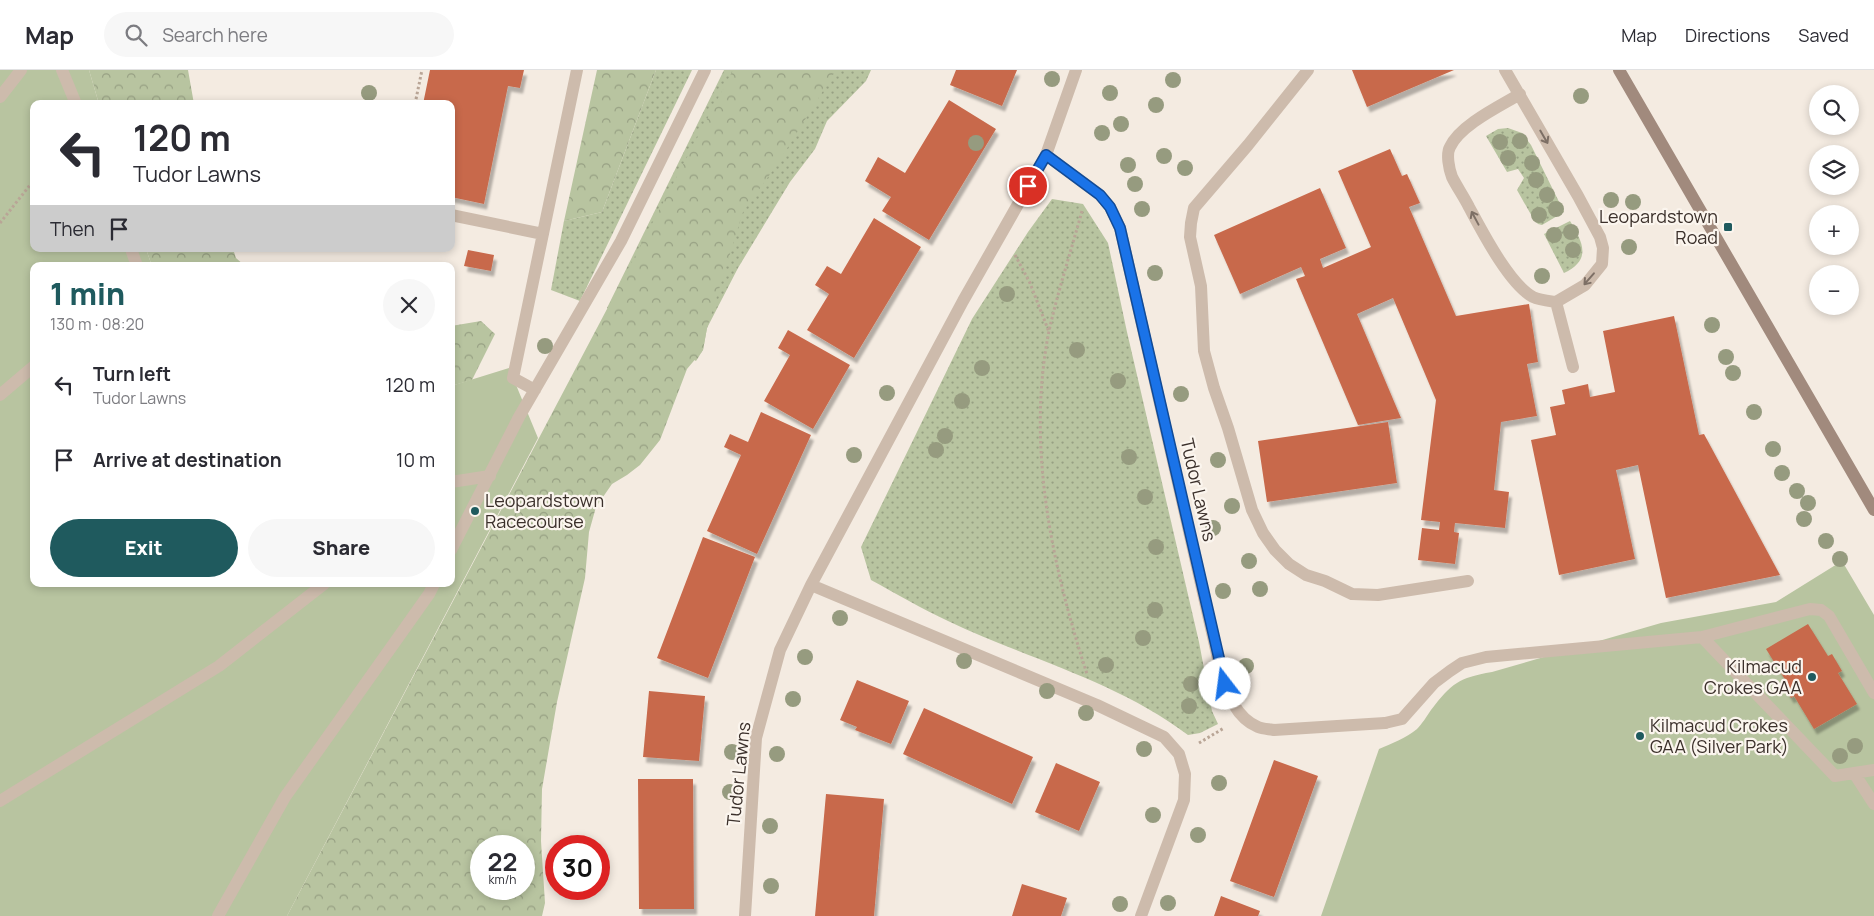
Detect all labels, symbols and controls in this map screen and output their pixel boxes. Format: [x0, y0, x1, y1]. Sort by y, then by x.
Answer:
search box [104, 12, 454, 57]
text: Map [25, 18, 74, 51]
icon: search [122, 21, 150, 49]
text: Search here [162, 22, 268, 48]
text: Map [1621, 23, 1657, 47]
text: Directions [1685, 23, 1770, 47]
text: Saved [1798, 23, 1849, 47]
map controls [1809, 85, 1859, 315]
button: search [1809, 85, 1859, 135]
text: 120 m [133, 114, 231, 162]
icon: left [50, 120, 115, 185]
one-way arrow [1540, 129, 1550, 143]
button: layers [1809, 145, 1859, 195]
text: Tudor Lawns [133, 159, 261, 189]
pin [1007, 165, 1049, 207]
icon: arrive [1014, 172, 1042, 200]
place label: Leopardstown Road [1599, 204, 1718, 249]
button: + [1809, 205, 1859, 255]
one-way arrow [1470, 211, 1480, 226]
icon: arrive [105, 215, 133, 243]
text: Then [50, 216, 95, 242]
marker: Leopardstown Road [1722, 221, 1734, 233]
button: − [1809, 265, 1859, 315]
text: 1 min [50, 273, 125, 314]
one-way arrow [1584, 273, 1595, 286]
button: close [383, 279, 435, 331]
text: 130 m · 08:20 [50, 313, 144, 335]
text: Turn left [93, 361, 171, 387]
icon: left [50, 371, 78, 399]
text: 120 m [385, 372, 435, 398]
text: Tudor Lawns [93, 387, 186, 409]
street label: Tudor Lawns [1176, 436, 1222, 543]
icon: arrive [50, 446, 78, 474]
text: Arrive at destination [93, 447, 282, 473]
text: 10 m [396, 447, 435, 473]
place label: Leopardstown Racecourse [485, 488, 604, 533]
marker: Leopardstown Racecourse [469, 505, 481, 517]
button: Exit [50, 519, 238, 577]
button: Share [248, 519, 435, 577]
place label: Kilmacud Crokes GAA [1704, 654, 1803, 699]
position arrow [1198, 657, 1250, 709]
marker: Kilmacud Crokes GAA [1806, 671, 1818, 683]
place label: Kilmacud Crokes GAA (Silver Park) [1650, 713, 1789, 758]
street label: Tudor Lawns [721, 721, 755, 827]
marker: Kilmacud Crokes GAA (Silver Park) [1634, 730, 1646, 742]
speed limit sign: 30 [545, 835, 610, 900]
text: 22 [488, 844, 517, 879]
text: km/h [489, 871, 516, 888]

